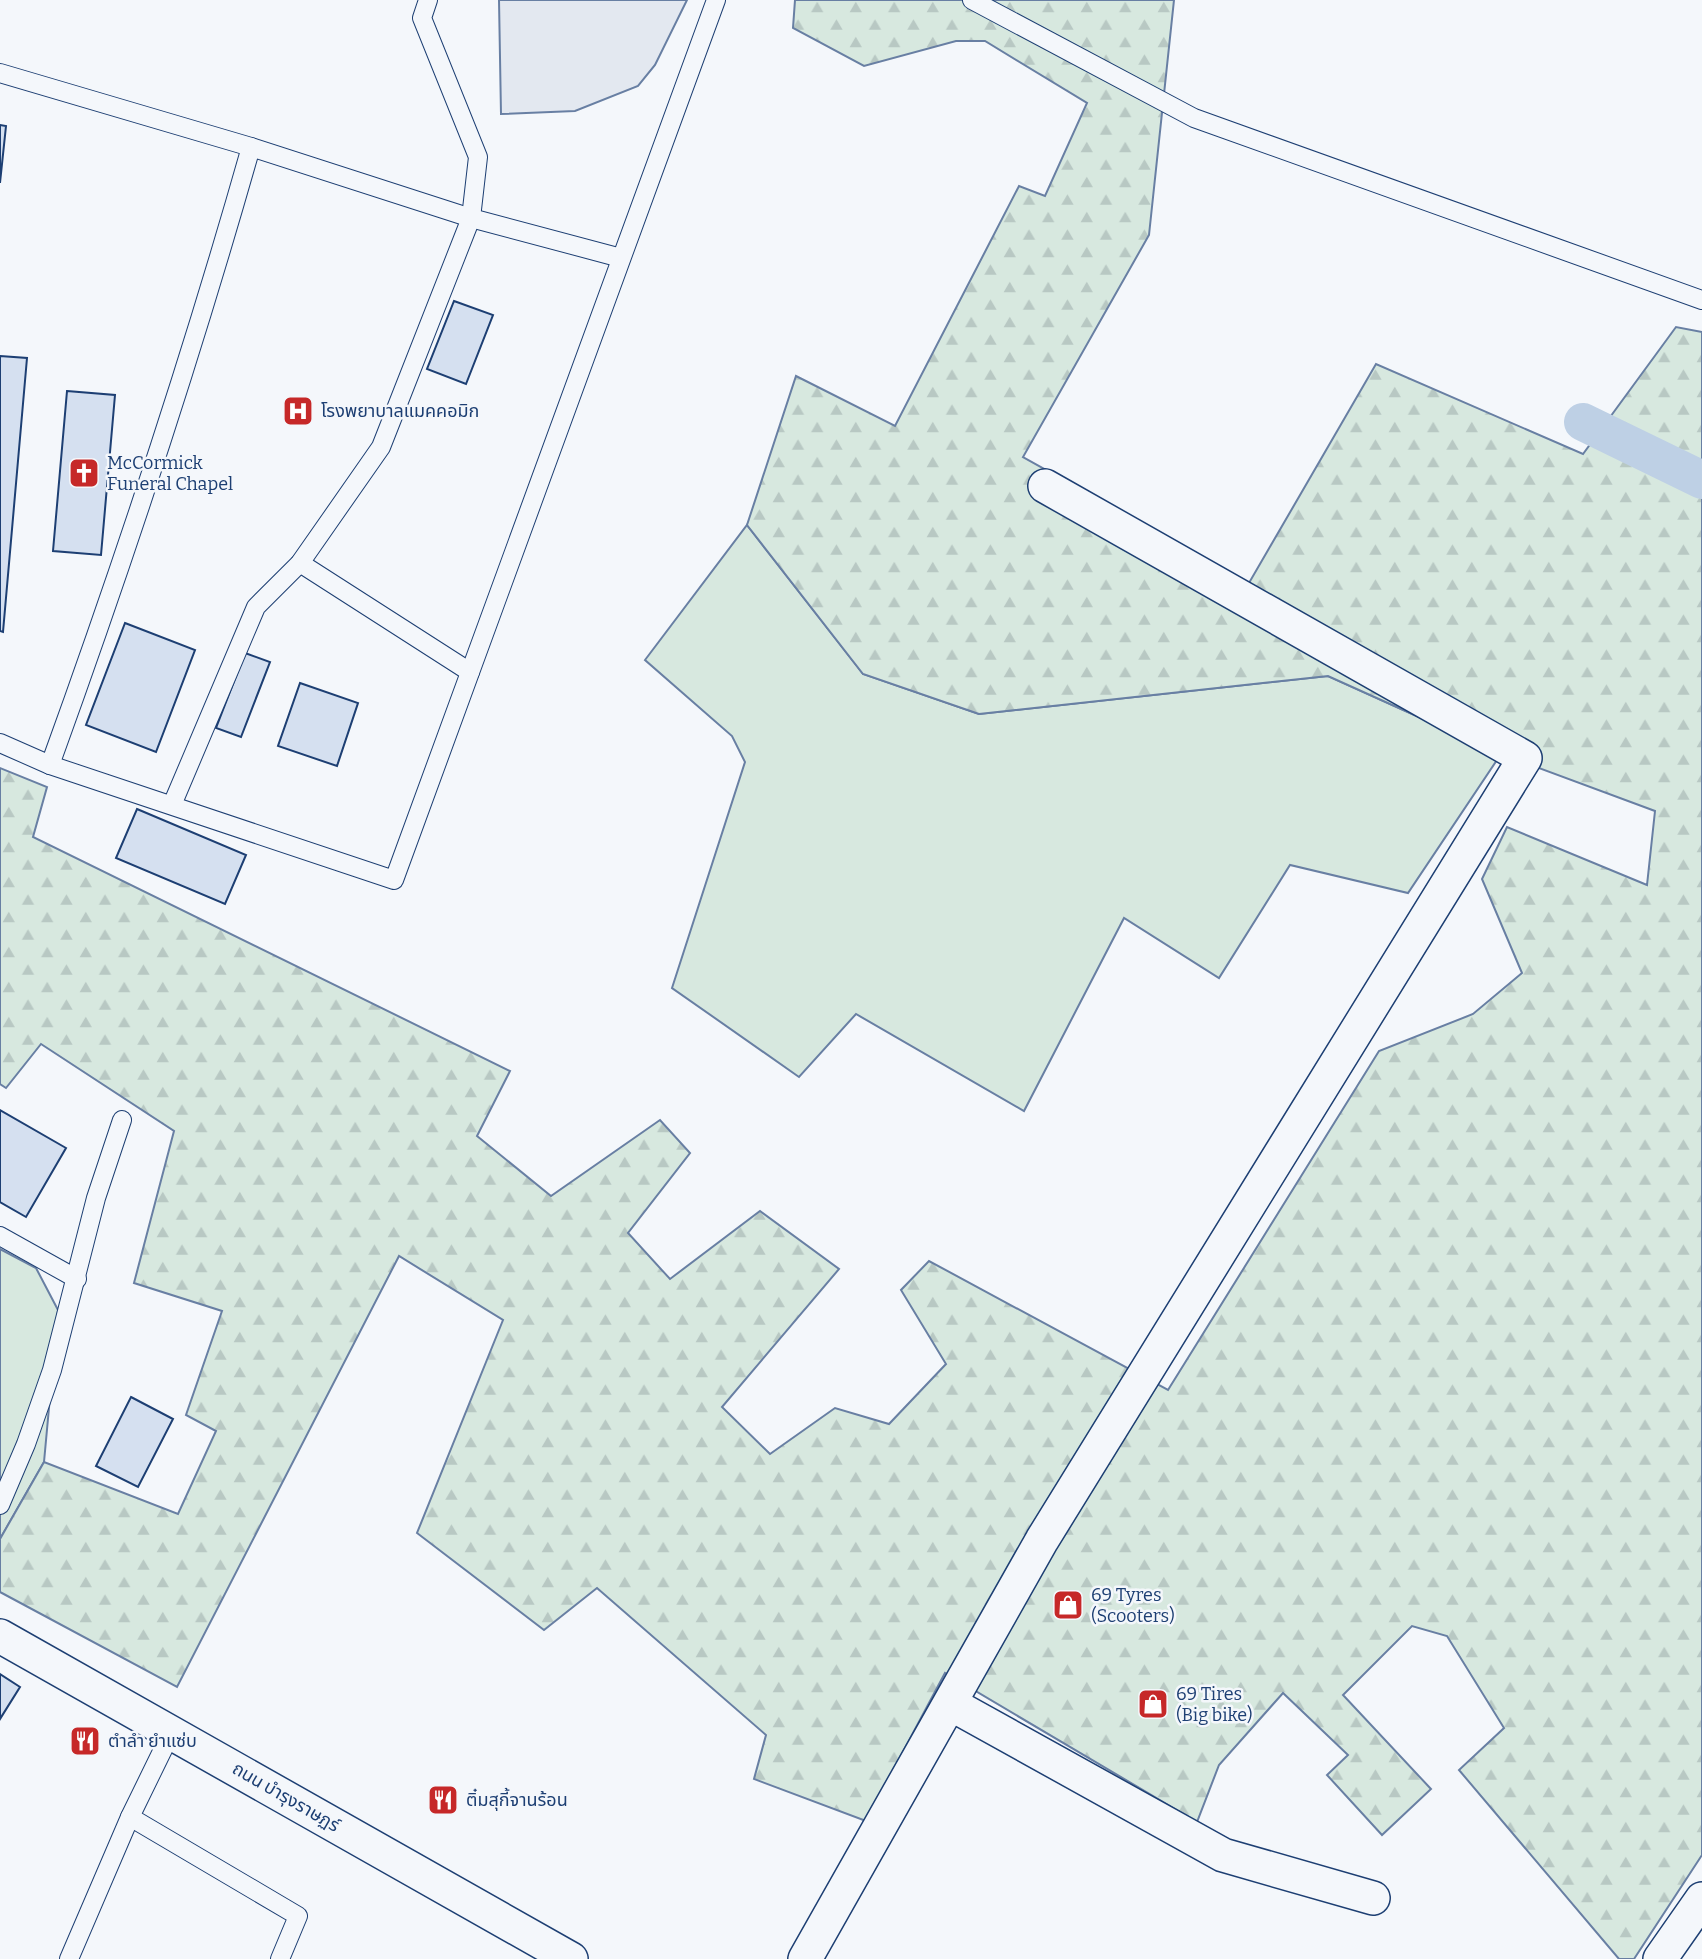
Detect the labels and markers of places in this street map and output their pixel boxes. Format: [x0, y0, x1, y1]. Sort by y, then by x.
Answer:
hospital icon: โรงพยาบาลแมคคอมิก [281, 394, 315, 428]
place label: โรงพยาบาลแมคคอมิก [321, 400, 479, 422]
place label: McCormick Funeral Chapel [107, 452, 233, 495]
church icon: McCormick Funeral Chapel [67, 456, 101, 490]
place label: 69 Tyres (Scooters) [1091, 1584, 1175, 1627]
shop icon: 69 Tyres (Scooters) [1051, 1588, 1085, 1622]
place label: 69 Tires (Big bike) [1176, 1683, 1253, 1726]
shop icon: 69 Tires (Big bike) [1136, 1687, 1170, 1721]
restaurant icon: ตำลำ ยำแซ่บ [68, 1724, 102, 1758]
place label: ตำลำ ยำแซ่บ [108, 1730, 197, 1752]
restaurant icon: ติ๋มสุกี้จานร้อน [426, 1783, 460, 1817]
place label: ติ๋มสุกี้จานร้อน [466, 1787, 568, 1811]

